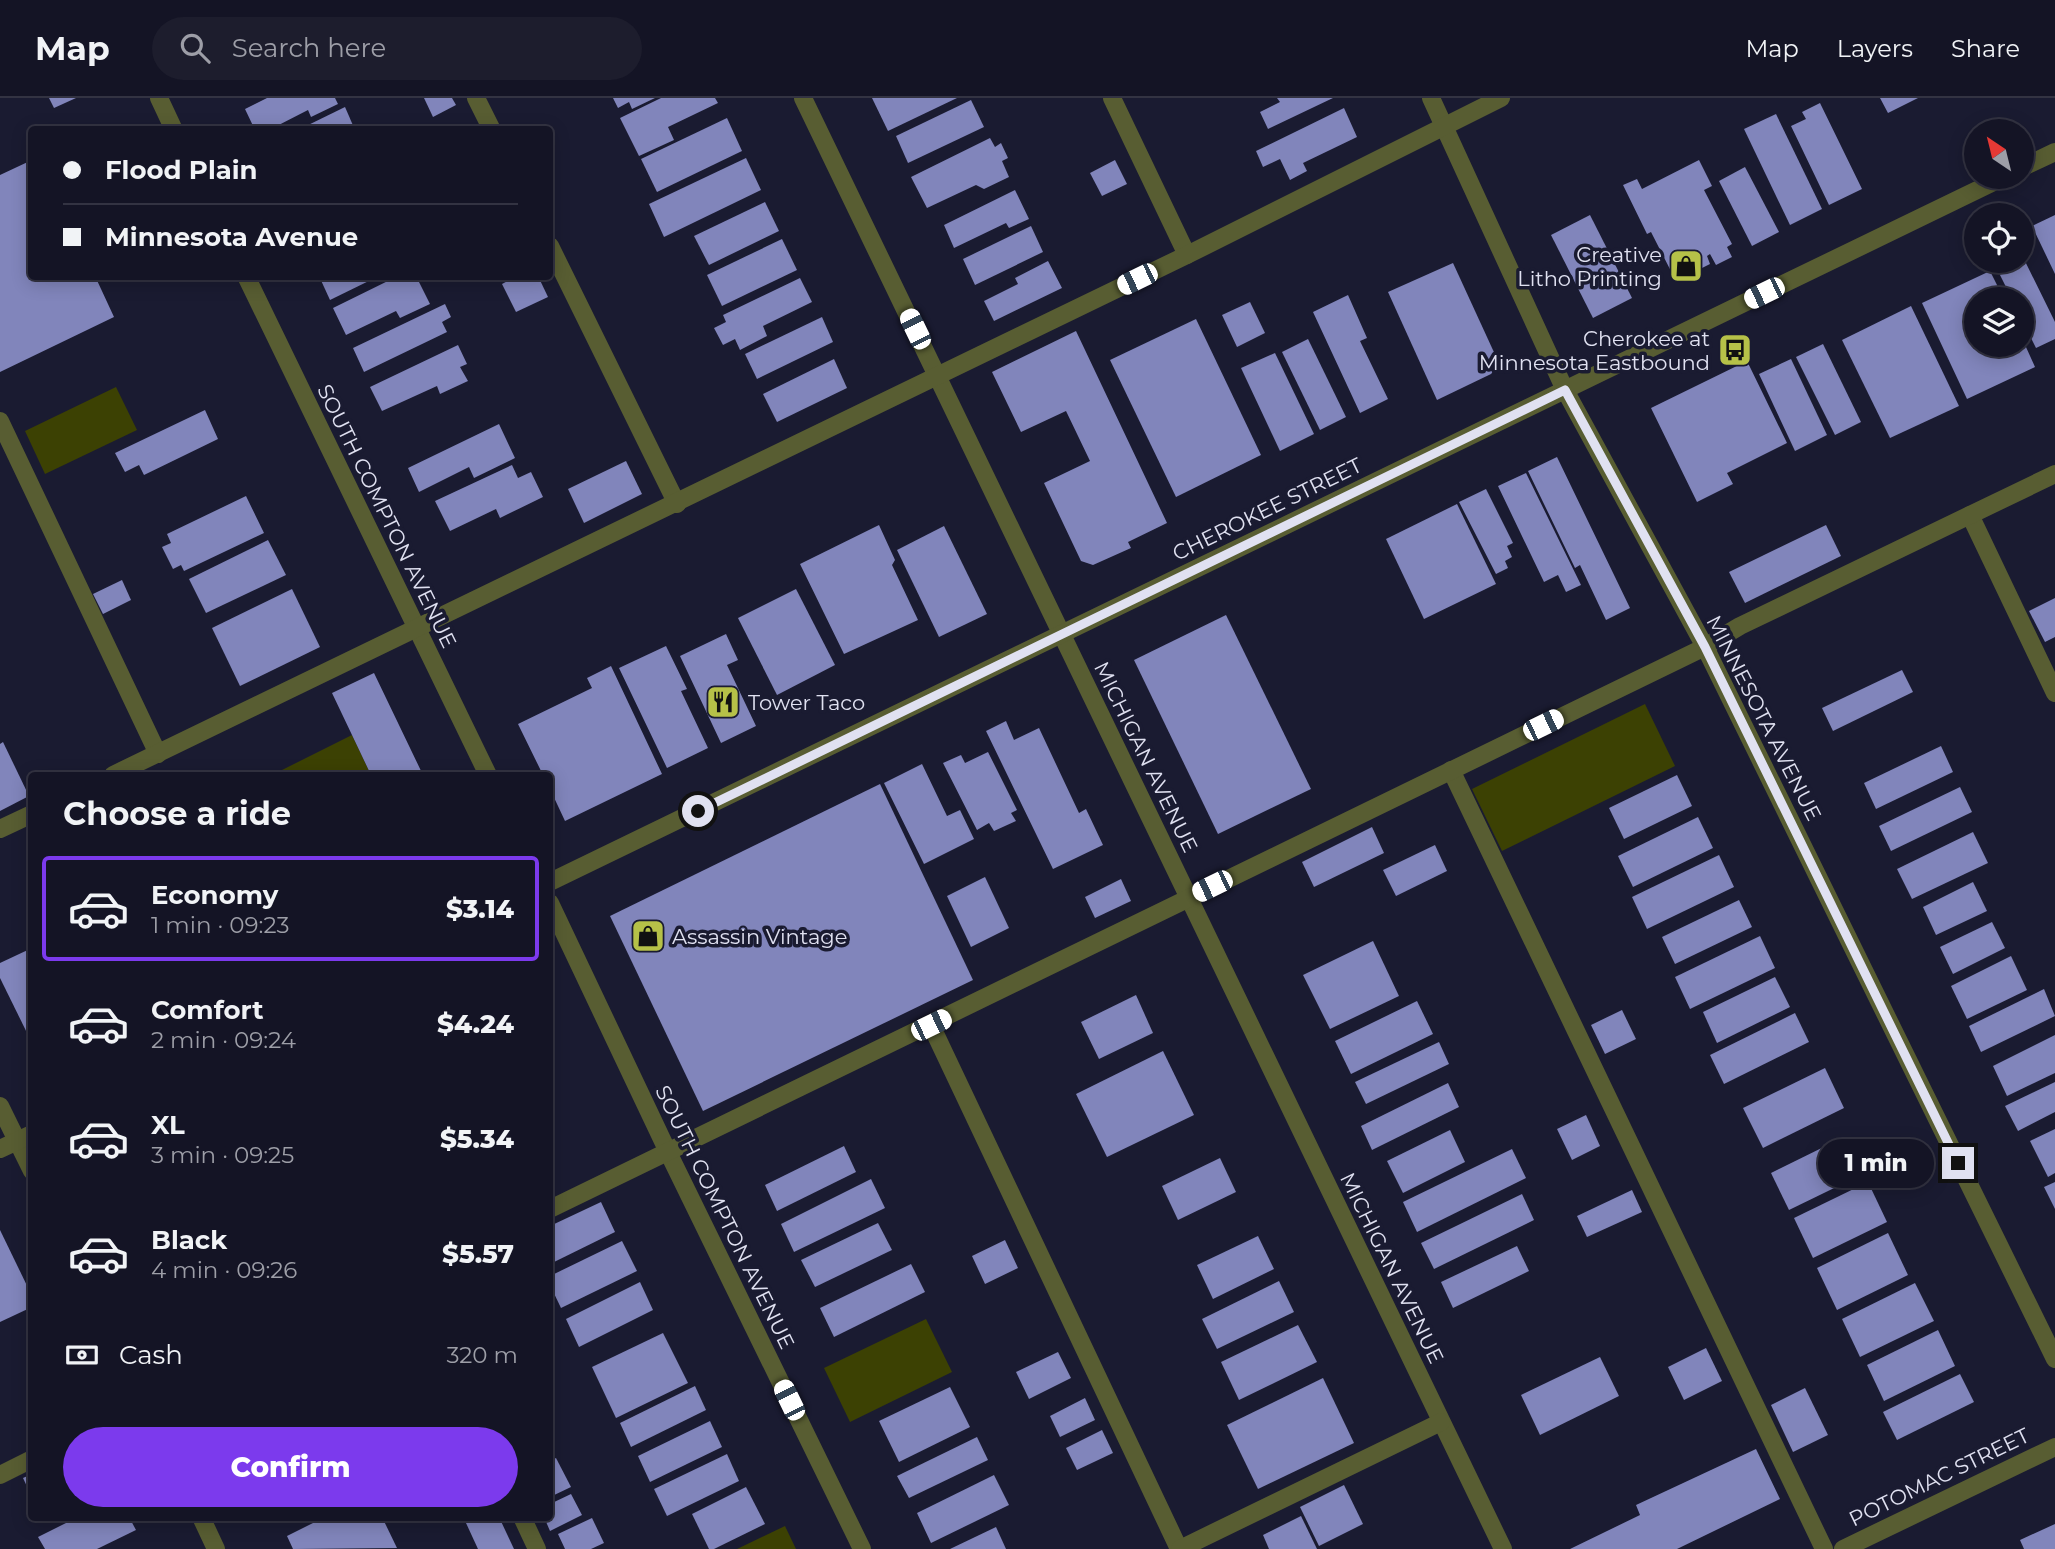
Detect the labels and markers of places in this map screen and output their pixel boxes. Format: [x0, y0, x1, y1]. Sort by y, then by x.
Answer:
place label: Creative Litho Printing [1517, 242, 1662, 291]
shop icon: Creative Litho Printing [1667, 247, 1705, 285]
place label: Cherokee at Minnesota Eastbound [1479, 326, 1710, 375]
bus stop icon: Cherokee at Minnesota Eastbound [1716, 331, 1754, 369]
restaurant icon: Tower Taco [704, 683, 742, 721]
place label: Tower Taco [748, 690, 865, 715]
shop icon: Assassin Vintage [629, 917, 667, 955]
place label: Assassin Vintage [672, 924, 847, 949]

